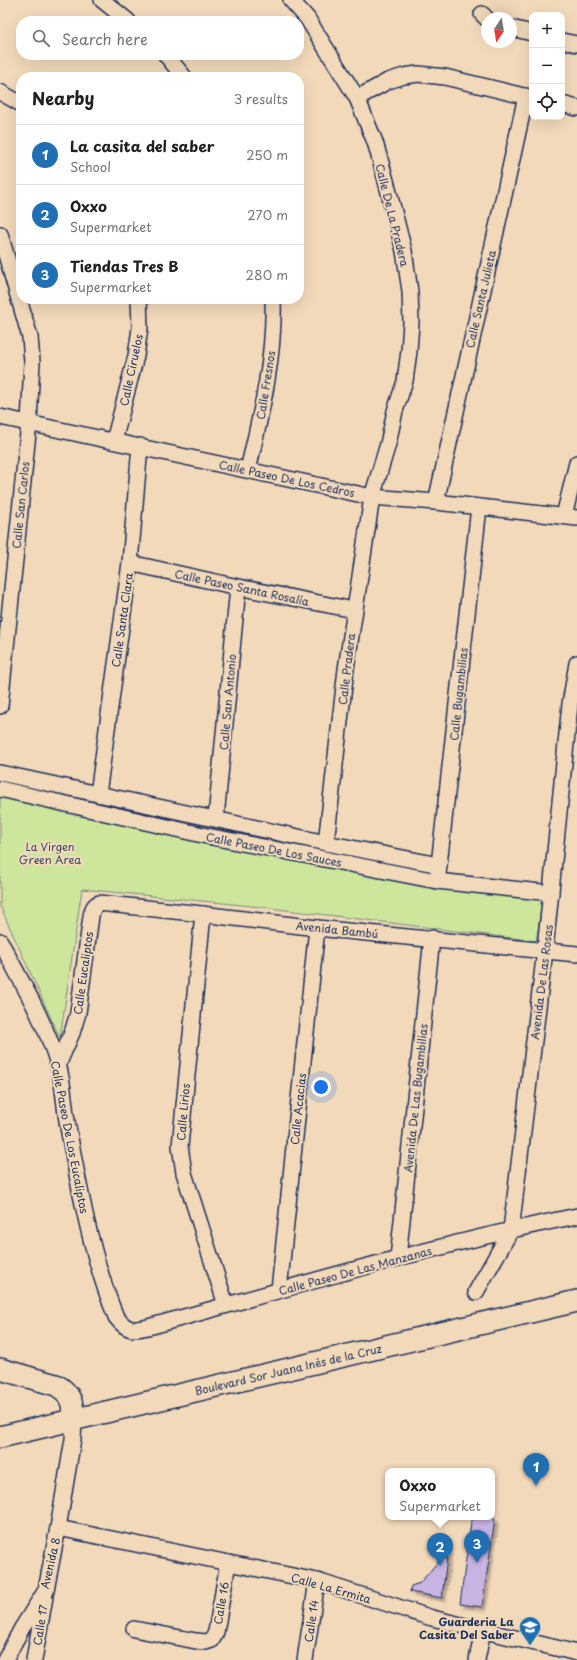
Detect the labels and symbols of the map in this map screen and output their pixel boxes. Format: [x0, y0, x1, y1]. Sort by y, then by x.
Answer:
north arrow [481, 12, 517, 48]
street label: Calle De La Pradera [372, 162, 414, 269]
street label: Calle Santa Julieta [460, 248, 500, 350]
street label: Calle Ciruelos [115, 332, 147, 408]
street label: Calle Fresnos [251, 349, 279, 421]
street label: Calle Paseo De Los Cedros [217, 455, 357, 501]
street label: Calle San Carlos [7, 461, 33, 549]
street label: Calle Paseo Santa Rosalía [173, 564, 311, 610]
street label: Calle Santa Clara [107, 572, 137, 668]
street label: Calle Pradera [333, 632, 359, 706]
street label: Calle Bugambilias [445, 647, 471, 741]
street label: Calle San Antonio [214, 653, 240, 751]
street label: Calle Paseo De Los Sauces [205, 827, 343, 871]
park label: La Virgen Green Area [19, 838, 81, 868]
street label: Avenida Bambú [295, 916, 379, 942]
street label: Avenida De Las Rosas [526, 923, 556, 1041]
street label: Calle Eucaliptos [69, 930, 97, 1016]
street label: Avenida De Las Bugambilias [399, 1023, 431, 1173]
street label: Calle Paseo De Los Eucaliptos [47, 1059, 93, 1215]
street label: Calle Acacias [286, 1072, 310, 1146]
your location [311, 1077, 331, 1097]
street label: Calle Lirios [172, 1083, 194, 1141]
street label: Calle Paseo De Las Manzanas [277, 1241, 433, 1299]
street label: Boulevard Sor Juana Inés de la Cruz [193, 1339, 383, 1399]
pin: 1 [523, 1453, 549, 1486]
pin: 3 [464, 1530, 490, 1563]
pin: 2 [427, 1533, 453, 1566]
street label: Avenida 8 [36, 1536, 64, 1590]
street label: Calle La Ermita [289, 1568, 373, 1608]
street label: Calle 16 [209, 1580, 233, 1626]
street label: Calle 14 [300, 1599, 322, 1643]
street label: Calle 17 [28, 1603, 52, 1647]
place label: Guarderia La Casita Del Saber [419, 1613, 514, 1643]
school or university icon: Guarderia La Casita Del Saber [517, 1614, 543, 1647]

